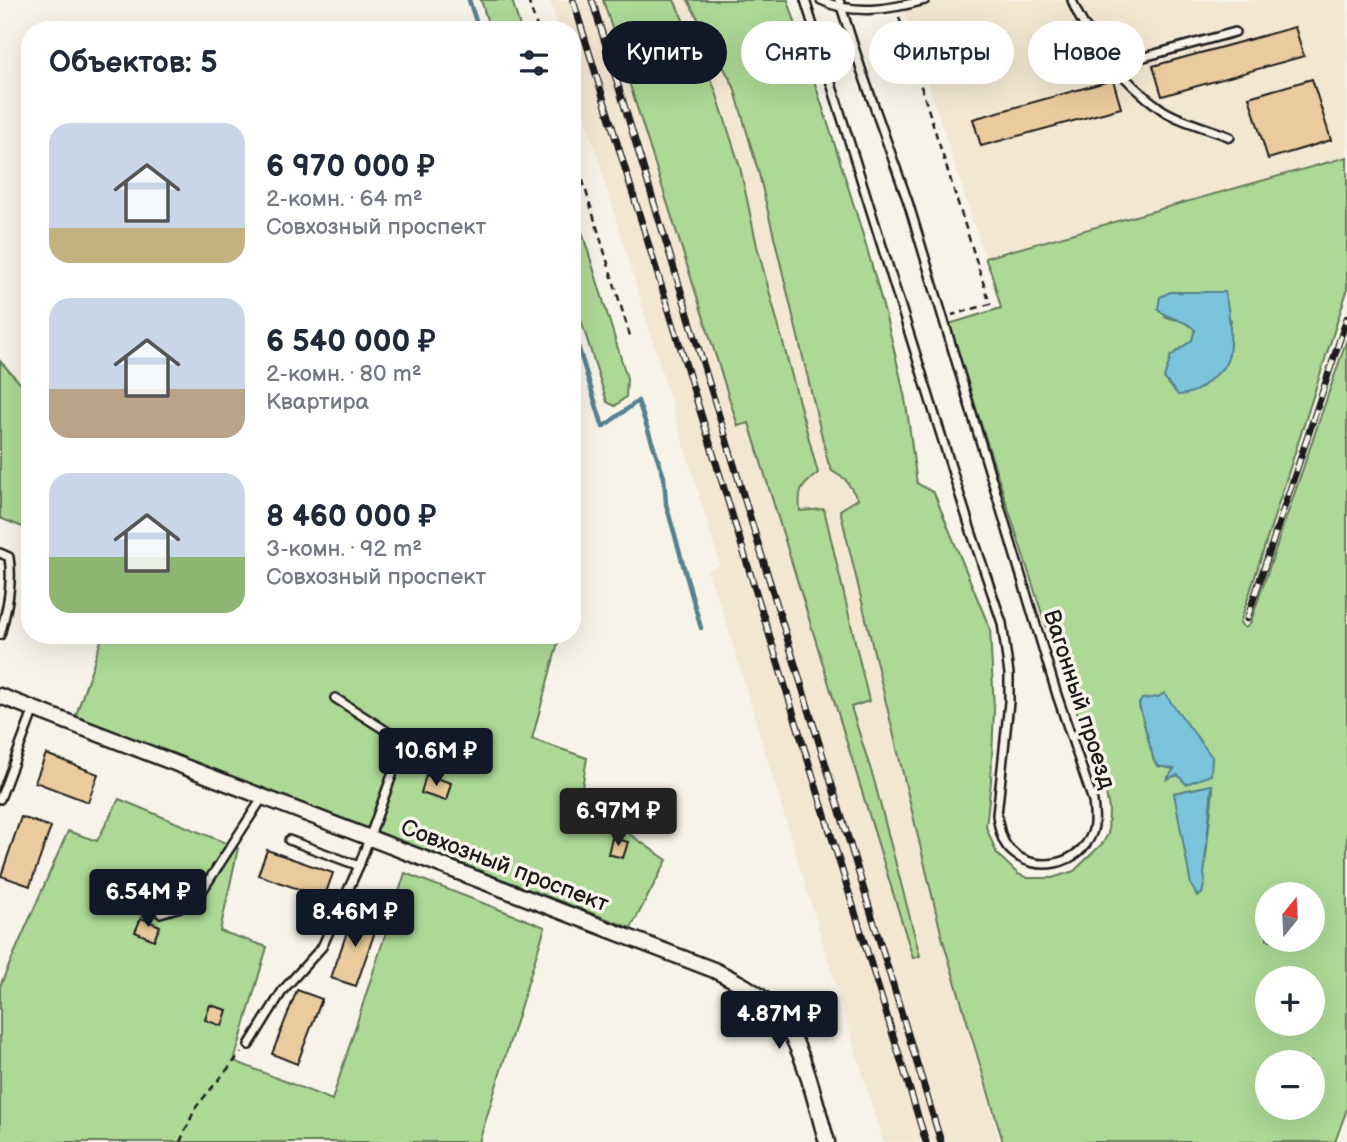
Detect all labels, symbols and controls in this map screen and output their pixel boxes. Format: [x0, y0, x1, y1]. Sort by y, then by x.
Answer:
chip: Купить [602, 21, 727, 84]
chip: Снять [741, 21, 855, 84]
chip: Фильтры [869, 21, 1014, 84]
chip: Новое [1028, 21, 1145, 84]
icon: filters [515, 44, 553, 82]
text: Объектов: 5 [49, 45, 218, 81]
text: 6 970 000 ₽ [266, 149, 435, 185]
icon: home [105, 151, 189, 235]
text: 2-комн. · 64 m² [266, 185, 423, 213]
text: Совхозный проспект [266, 213, 486, 241]
text: 6 540 000 ₽ [266, 324, 436, 360]
icon: home [105, 326, 189, 410]
text: 2-комн. · 80 m² [266, 360, 422, 388]
text: Квартира [266, 388, 369, 416]
text: 8 460 000 ₽ [266, 499, 436, 535]
icon: home [105, 501, 189, 585]
text: 3-комн. · 92 m² [266, 535, 422, 563]
text: Совхозный проспект [266, 563, 486, 591]
street label: Вагонный проезд [1037, 606, 1121, 792]
pin: 10.6M ₽ [371, 728, 501, 788]
text: 10.6M ₽ [395, 737, 477, 765]
pin: 6.97M ₽ [553, 788, 683, 848]
text: 6.97M ₽ [576, 797, 660, 825]
street label: Совхозный проспект [397, 813, 613, 919]
pin: 6.54M ₽ [83, 870, 213, 929]
text: 6.54M ₽ [105, 878, 191, 906]
north arrow [1255, 882, 1325, 952]
map controls [1255, 882, 1325, 1120]
pin: 8.46M ₽ [290, 890, 420, 949]
text: 8.46M ₽ [312, 898, 398, 926]
button: + [1255, 966, 1325, 1036]
pin: 4.87M ₽ [714, 992, 844, 1051]
text: 4.87M ₽ [737, 1000, 821, 1028]
button: − [1255, 1050, 1325, 1120]

